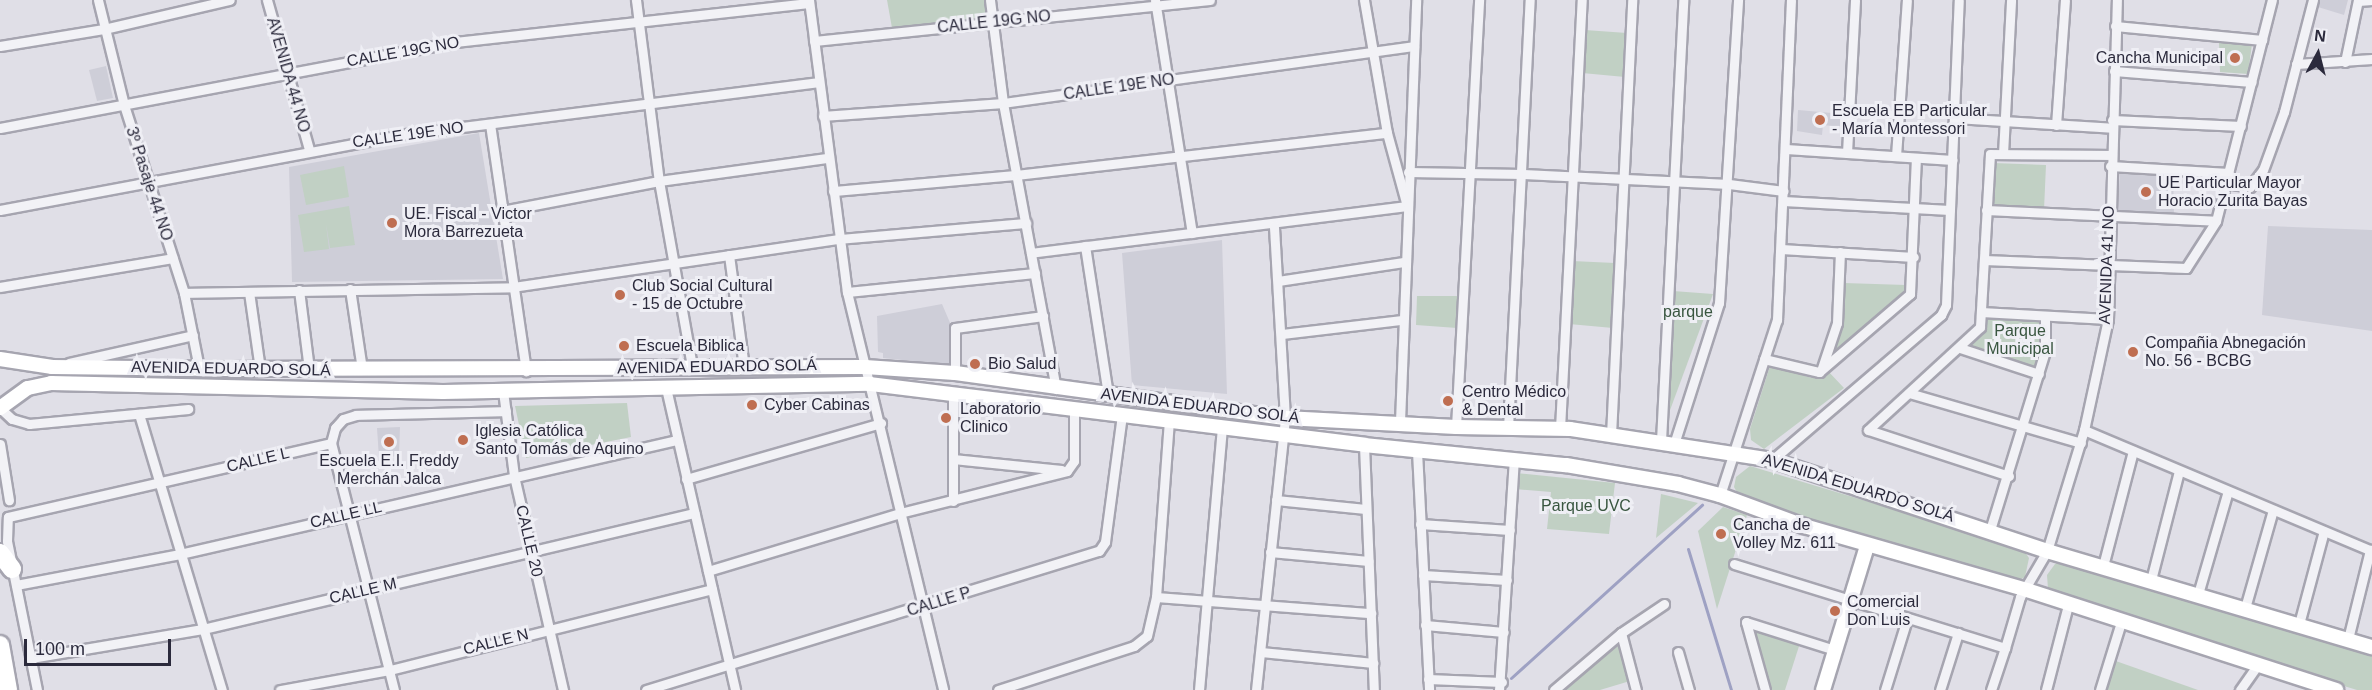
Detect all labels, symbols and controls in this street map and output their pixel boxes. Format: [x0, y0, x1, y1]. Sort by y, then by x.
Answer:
street label: CALLE 19G NO [936, 7, 1052, 37]
street label: AVENIDA 44 NO [262, 15, 314, 135]
north arrow [2288, 24, 2348, 84]
text: N [2313, 26, 2327, 45]
street label: CALLE 19G NO [345, 33, 461, 71]
place label: Cancha Municipal [2096, 48, 2223, 68]
marker: Cancha Municipal [2228, 51, 2242, 65]
street label: CALLE 19E NO [1062, 70, 1176, 104]
place label: Escuela EB Particular - María Montessori [1832, 101, 1987, 139]
marker: Escuela EB Particular - María Montessori [1813, 113, 1827, 127]
street label: CALLE 19E NO [351, 118, 465, 152]
street label: 3º Pasaje 44 NO [122, 125, 176, 243]
place label: UE Particular Mayor Horacio Zurita Bayas [2158, 173, 2307, 211]
marker: UE Particular Mayor Horacio Zurita Bayas [2139, 185, 2153, 199]
place label: UE. Fiscal - Victor Mora Barrezueta [404, 204, 532, 242]
street label: AVENIDA 41 NO [2095, 205, 2119, 325]
marker: UE. Fiscal - Victor Mora Barrezueta [385, 216, 399, 230]
place label: Club Social Cultural - 15 de Octubre [632, 276, 773, 314]
marker: Club Social Cultural - 15 de Octubre [613, 288, 627, 302]
park label: parque [1663, 302, 1713, 322]
park label: Parque Municipal [1986, 321, 2054, 359]
place label: Compañia Abnegación No. 56 - BCBG [2145, 333, 2307, 371]
place label: Escuela Biblica [636, 336, 744, 356]
marker: Escuela Biblica [617, 339, 631, 353]
marker: Compañia Abnegación No. 56 - BCBG [2126, 345, 2140, 359]
place label: Bio Salud [988, 354, 1056, 374]
marker: Bio Salud [966, 355, 984, 373]
street label: AVENIDA EDUARDO SOLÁ [617, 356, 817, 378]
street label: AVENIDA EDUARDO SOLÁ [131, 358, 331, 380]
place label: Centro Médico & Dental [1462, 382, 1566, 420]
street label: AVENIDA EDUARDO SOLÁ [1099, 384, 1301, 428]
marker: Centro Médico & Dental [1439, 392, 1457, 410]
place label: Cyber Cabinas [764, 395, 870, 415]
marker: Cyber Cabinas [745, 398, 759, 412]
place label: Laboratorio Clinico [960, 399, 1041, 437]
marker: Laboratorio Clinico [937, 409, 955, 427]
place label: Iglesia Católica Santo Tomás de Aquino [475, 421, 645, 459]
marker: Iglesia Católica Santo Tomás de Aquino [456, 433, 470, 447]
marker: Escuela E.I. Freddy Merchán Jalca [382, 435, 396, 449]
street label: CALLE L [225, 443, 291, 477]
street label: AVENIDA EDUARDO SOLÁ [1759, 449, 1957, 527]
place label: Escuela E.I. Freddy Merchán Jalca [319, 451, 459, 489]
park label: Parque UVC [1541, 496, 1631, 516]
street label: CALLE LL [308, 497, 384, 533]
street label: CALLE 20 [511, 503, 547, 579]
place label: Cancha de Volley Mz. 611 [1733, 515, 1836, 553]
marker: Cancha de Volley Mz. 611 [1714, 527, 1728, 541]
street label: CALLE M [327, 574, 399, 608]
street label: CALLE P [905, 583, 973, 621]
place label: Comercial Don Luis [1847, 592, 1919, 630]
marker: Comercial Don Luis [1828, 604, 1842, 618]
street label: CALLE N [461, 625, 531, 659]
scale bar [27, 627, 174, 665]
text: 100 m [35, 639, 85, 659]

